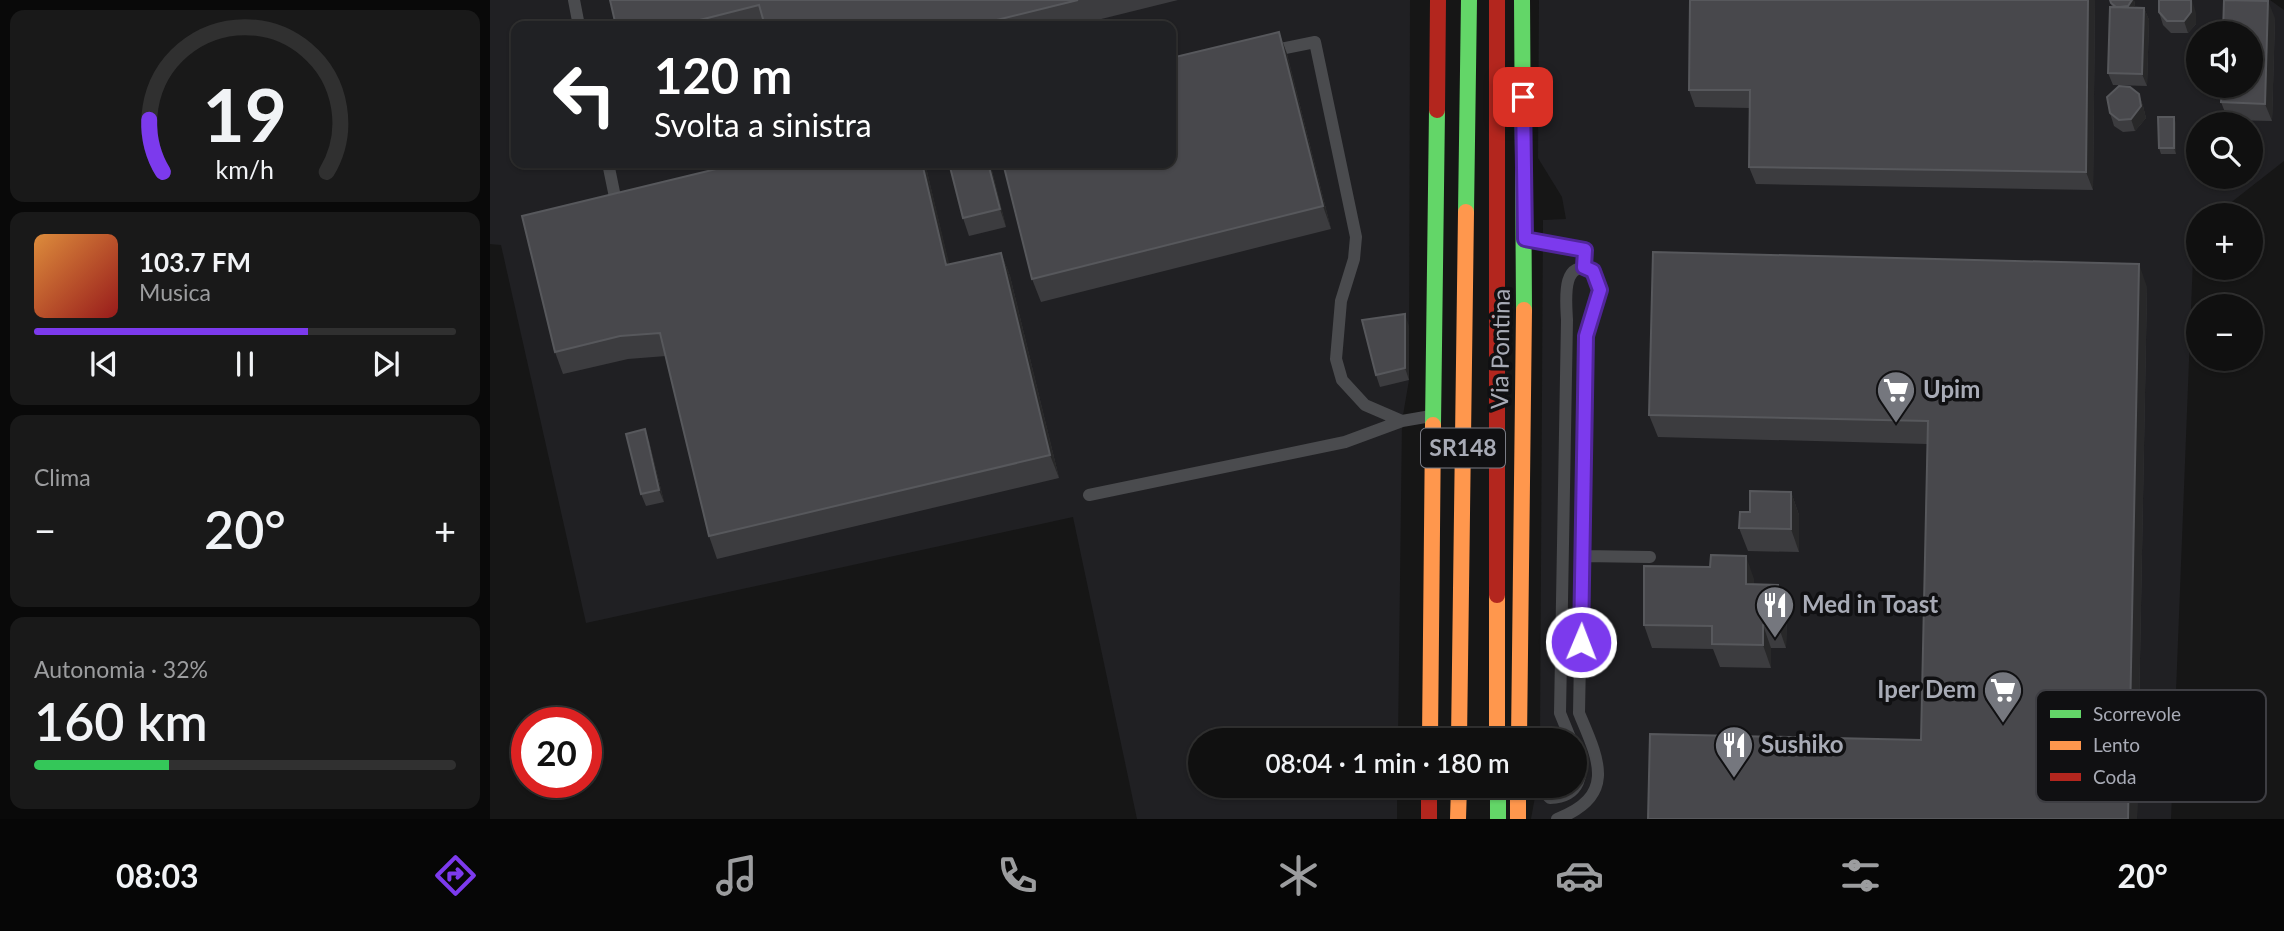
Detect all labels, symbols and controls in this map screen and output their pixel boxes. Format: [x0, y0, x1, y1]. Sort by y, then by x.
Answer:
map controls [2186, 21, 2263, 371]
button: sound [2186, 21, 2263, 98]
text: 120 m [654, 46, 792, 104]
icon: left [539, 49, 630, 140]
pin [1493, 67, 1553, 127]
text: 19 [203, 71, 287, 159]
icon: arrive [1504, 78, 1542, 116]
text: Svolta a sinistra [654, 105, 872, 144]
button: search [2186, 112, 2263, 189]
text: km/h [216, 154, 274, 184]
button: + [2186, 203, 2263, 280]
text: 103.7 FM [139, 246, 251, 278]
text: Musica [139, 278, 211, 306]
street label: Via Pontina [1484, 288, 1515, 410]
button: − [2186, 294, 2263, 371]
icon: previous [85, 345, 123, 383]
icon: pause [226, 345, 264, 383]
icon: next [367, 345, 405, 383]
supermarket icon: Upim [1875, 369, 1917, 424]
place label: Upim [1923, 374, 1980, 403]
road number: SR148 [1421, 428, 1505, 468]
text: Clima [34, 463, 91, 491]
text: 20° [204, 498, 286, 560]
text: − [34, 507, 56, 553]
text: + [434, 507, 456, 553]
restaurant icon: Med in Toast [1754, 584, 1796, 639]
place label: Med in Toast [1802, 589, 1938, 618]
position arrow [1544, 605, 1618, 679]
text: Autonomia · 32% [34, 655, 208, 683]
supermarket icon: Iper Dem [1982, 669, 2024, 724]
place label: Iper Dem [1877, 674, 1976, 703]
text: 160 km [34, 690, 208, 752]
legend [2036, 690, 2266, 802]
text: Scorrevole [2093, 702, 2181, 725]
speed limit sign: 20 [511, 707, 602, 798]
restaurant icon: Sushiko [1713, 724, 1755, 779]
place label: Sushiko [1761, 729, 1844, 758]
text: Lento [2093, 733, 2140, 756]
text: 08:04 · 1 min · 180 m [1265, 747, 1510, 779]
text: Coda [2093, 765, 2136, 788]
icon: directions [431, 851, 480, 900]
icon: music [712, 851, 761, 900]
icon: phone [993, 851, 1042, 900]
icon: climate [1274, 851, 1323, 900]
icon: car [1555, 851, 1604, 900]
icon: filters [1836, 851, 1885, 900]
text: 08:03 [116, 856, 199, 895]
text: 20° [2117, 856, 2168, 895]

